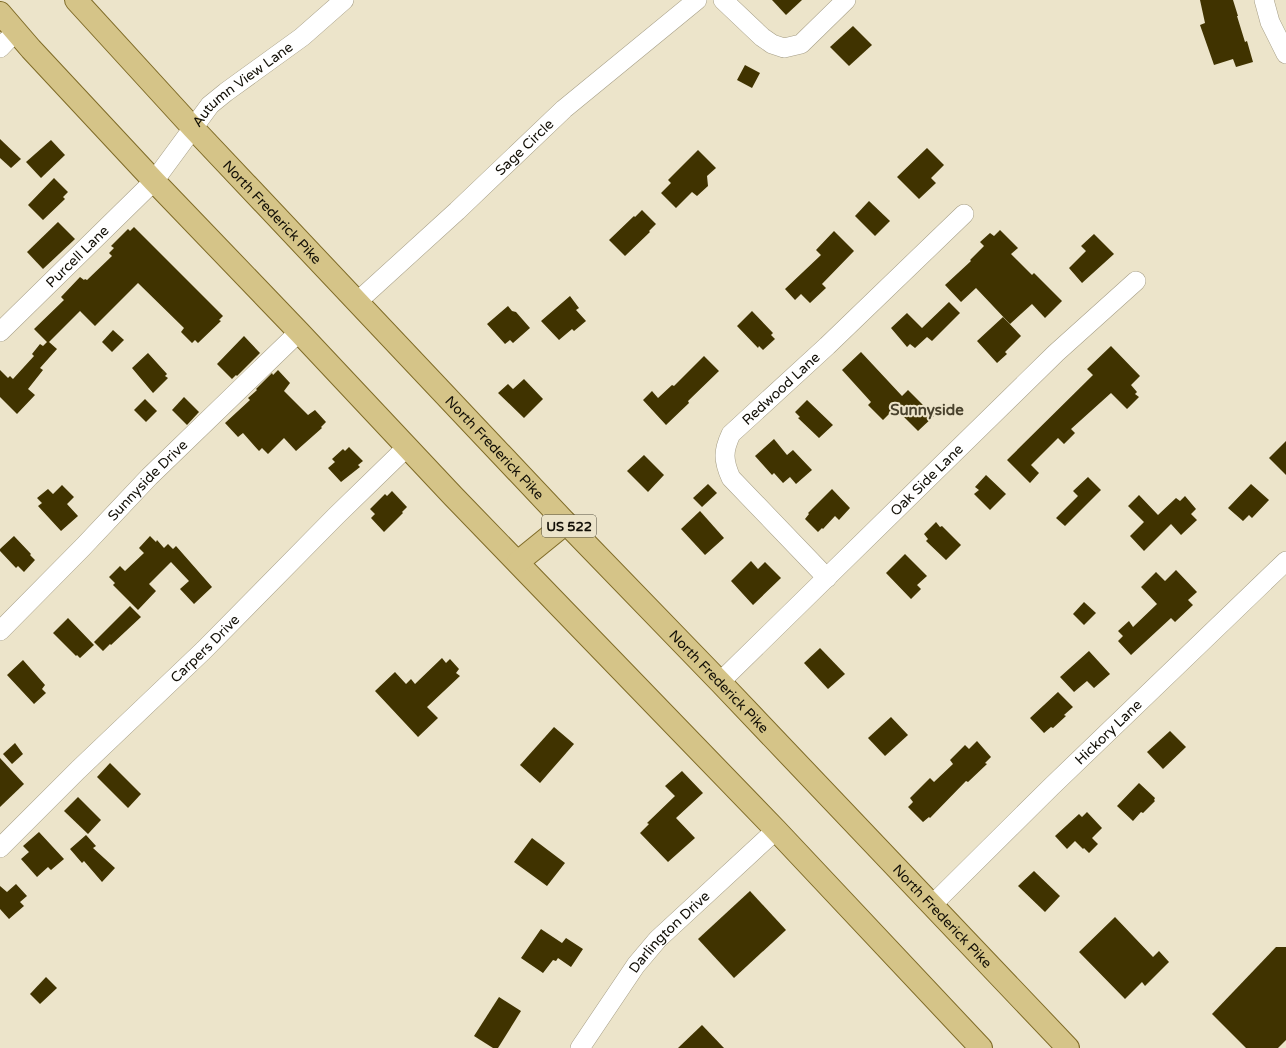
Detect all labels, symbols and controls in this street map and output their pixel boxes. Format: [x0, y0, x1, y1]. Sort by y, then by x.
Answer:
street label: Autumn View Lane [189, 38, 296, 130]
street label: Sage Circle [492, 116, 557, 179]
street label: North Frederick Pike [219, 157, 325, 268]
street label: Purcell Lane [42, 222, 113, 291]
street label: Redwood Lane [739, 349, 824, 429]
street label: North Frederick Pike [441, 393, 547, 503]
district label: Sunnyside [890, 401, 964, 420]
street label: Sunnyside Drive [104, 436, 191, 524]
street label: Oak Side Lane [887, 441, 967, 520]
road number: US 522 [542, 515, 596, 537]
street label: Carpers Drive [167, 611, 243, 686]
street label: North Frederick Pike [665, 627, 772, 737]
street label: Hickory Lane [1072, 696, 1146, 768]
street label: North Frederick Pike [889, 861, 995, 972]
street label: Darlington Drive [625, 888, 713, 976]

